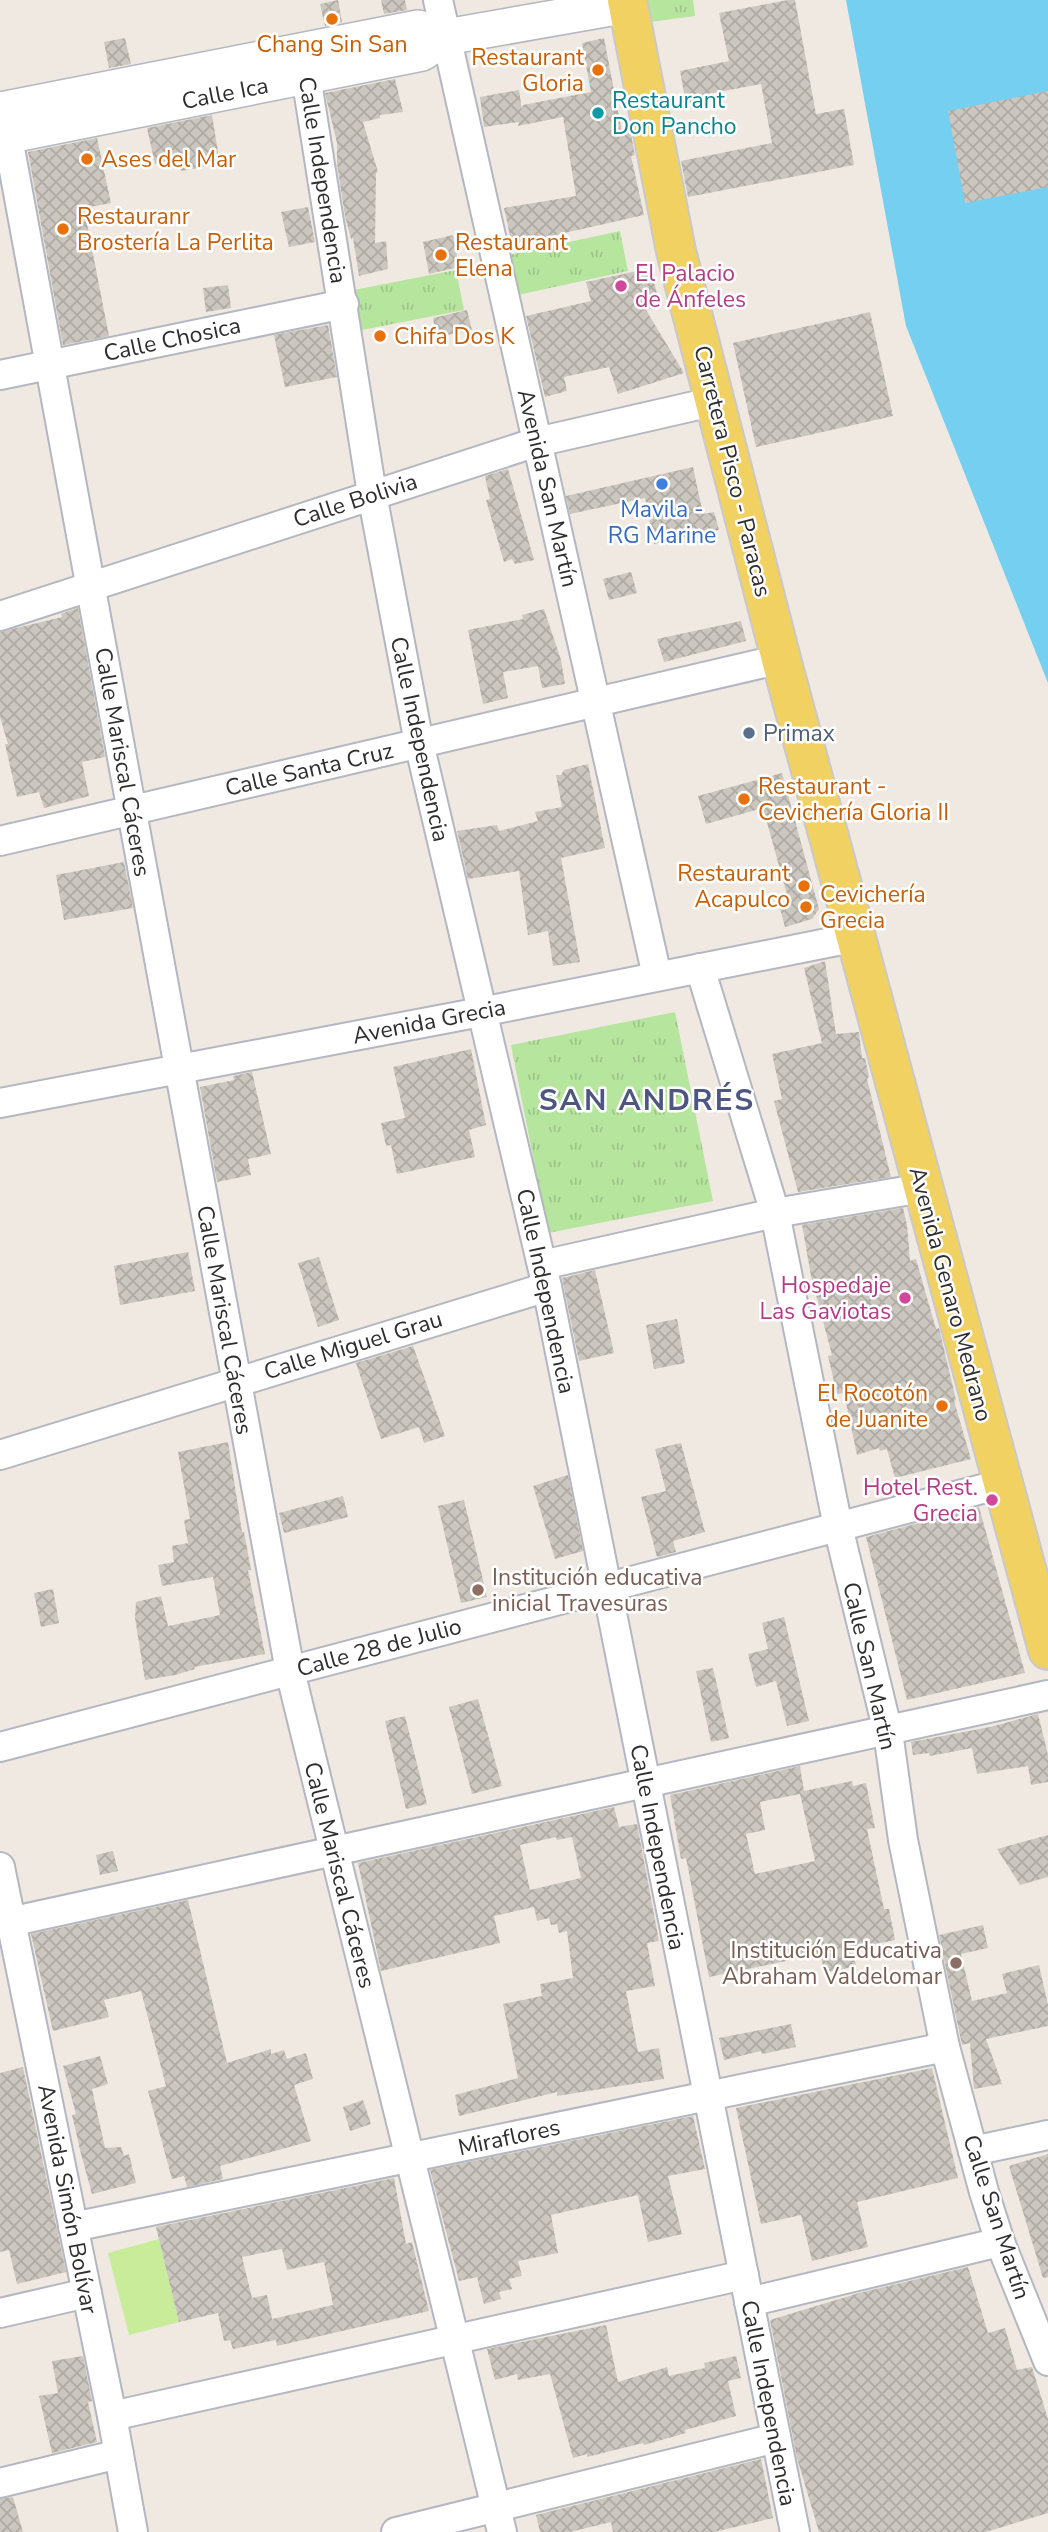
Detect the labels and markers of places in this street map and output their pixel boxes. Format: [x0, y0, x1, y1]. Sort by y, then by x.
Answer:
marker: Chang Sin San [324, 11, 340, 27]
place label: Chang Sin San [256, 29, 408, 60]
place label: Restaurant Gloria [471, 42, 585, 99]
marker: Restaurant Gloria [590, 62, 606, 78]
place label: Restaurant Don Pancho [612, 85, 737, 142]
marker: Restaurant Don Pancho [590, 105, 606, 121]
place label: Ases del Mar [101, 144, 237, 175]
marker: Ases del Mar [79, 151, 95, 167]
place label: Restauranr Brostería La Perlita [77, 201, 274, 258]
marker: Restauranr Brostería La Perlita [55, 221, 71, 237]
place label: Restaurant Elena [455, 227, 569, 284]
marker: Restaurant Elena [433, 247, 449, 263]
place label: El Palacio de Ánfeles [635, 258, 746, 315]
marker: El Palacio de Ánfeles [613, 278, 629, 294]
place label: Chifa Dos K [394, 321, 515, 352]
marker: Chifa Dos K [372, 328, 388, 344]
marker: Mavila - RG Marine [654, 476, 670, 492]
place label: Mavila - RG Marine [608, 494, 716, 551]
place label: Primax [763, 718, 835, 749]
marker: Primax [741, 725, 757, 741]
place label: Restaurant - Cevichería Gloria II [758, 771, 949, 828]
marker: Restaurant - Cevichería Gloria II [736, 791, 752, 807]
place label: Restaurant Acapulco [677, 858, 791, 915]
marker: Restaurant Acapulco [796, 878, 812, 894]
place label: Cevichería Grecia [820, 879, 926, 936]
marker: Cevichería Grecia [798, 899, 814, 915]
place label: Hospedaje Las Gaviotas [759, 1270, 891, 1327]
marker: Hospedaje Las Gaviotas [897, 1290, 913, 1306]
place label: El Rocotón de Juanite [817, 1378, 928, 1435]
marker: El Rocotón de Juanite [934, 1398, 950, 1414]
place label: Hotel Rest. Grecia [863, 1472, 978, 1529]
marker: Hotel Rest. Grecia [984, 1492, 1000, 1508]
place label: Institución educativa inicial Travesuras [492, 1562, 702, 1619]
marker: Institución educativa inicial Travesuras [470, 1582, 486, 1598]
place label: Institución Educativa Abraham Valdelomar [722, 1935, 943, 1992]
marker: Institución Educativa Abraham Valdelomar [948, 1955, 964, 1971]

